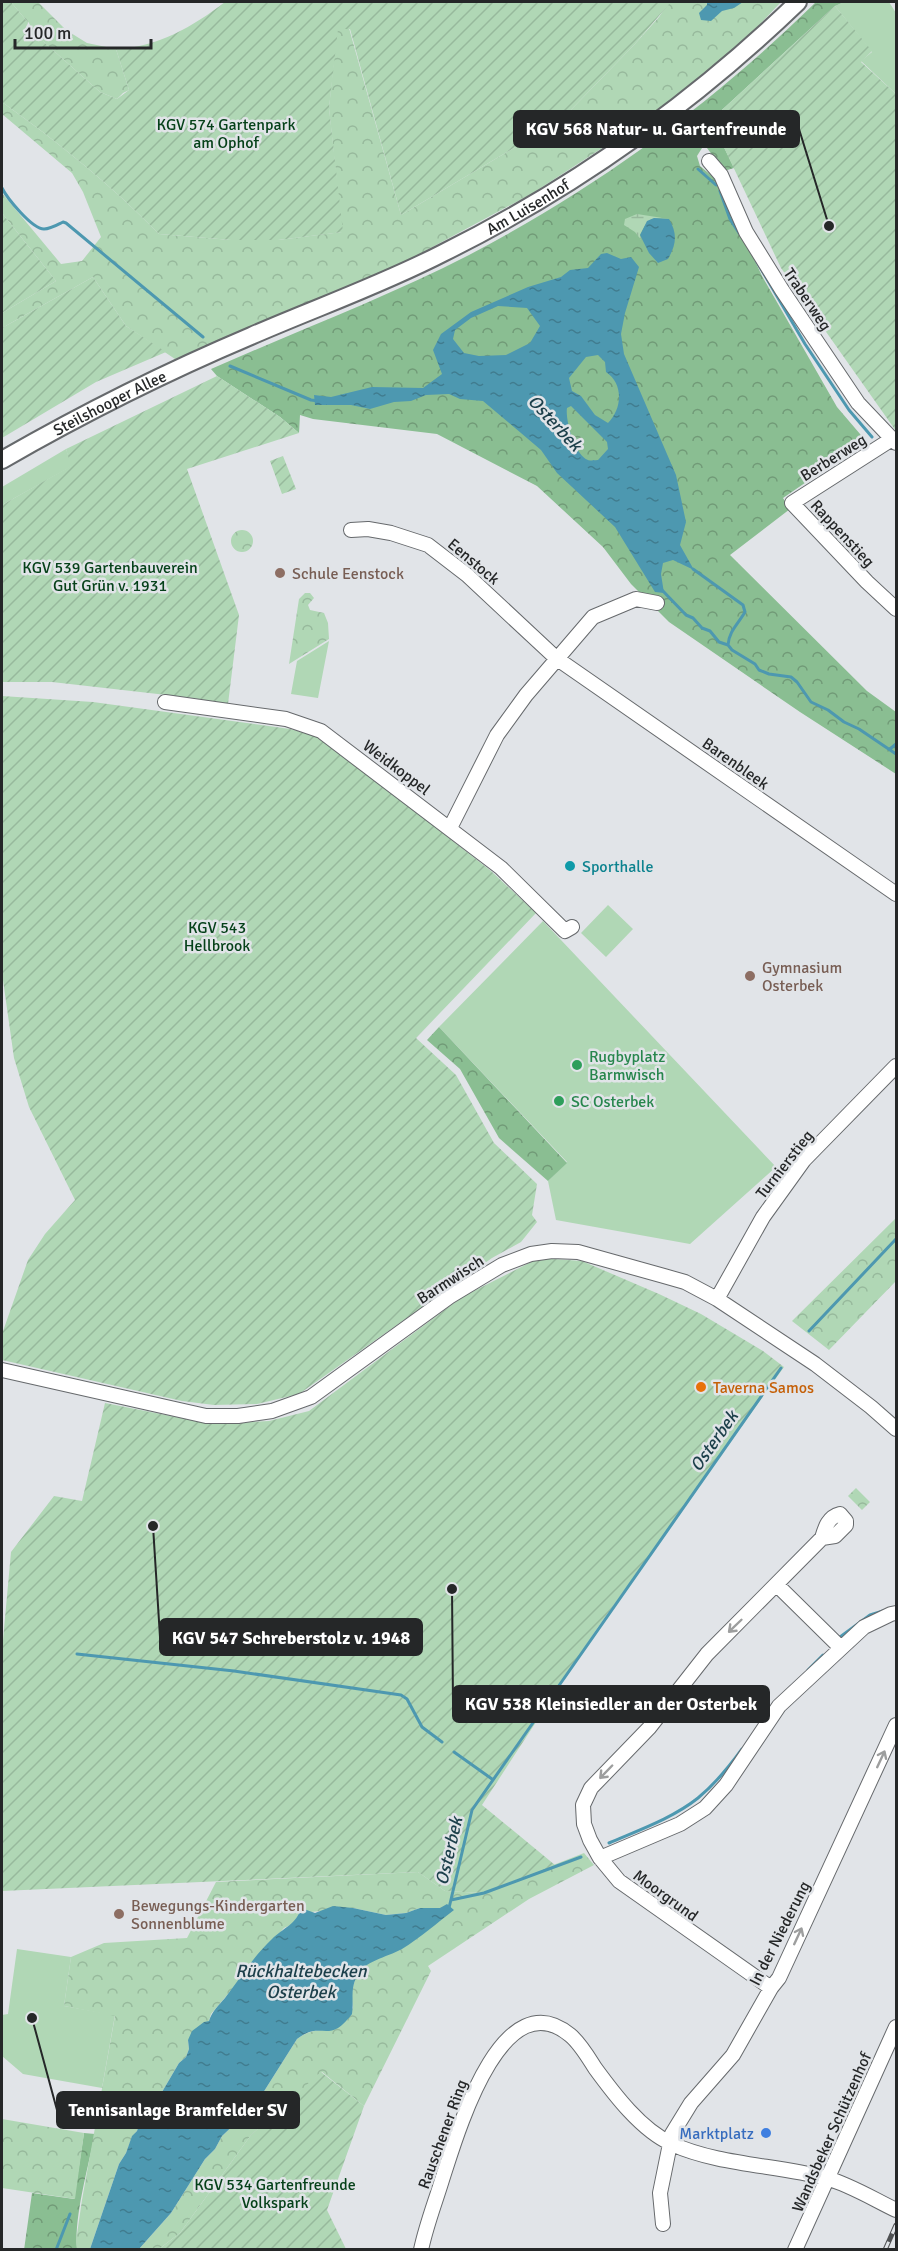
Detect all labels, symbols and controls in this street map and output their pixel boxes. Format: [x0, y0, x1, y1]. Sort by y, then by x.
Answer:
scale bar [15, 12, 152, 50]
text: 100 m [24, 22, 71, 44]
callout: KGV 568 Natur- u. Gartenfreunde [514, 111, 799, 147]
park label: KGV 574 Gartenpark am Ophof [157, 115, 295, 153]
text: KGV 568 Natur- u. Gartenfreunde [525, 118, 787, 140]
street label: Am Luisenhof [483, 175, 574, 240]
street label: Traberweg [779, 264, 835, 335]
street label: Steilshooper Allee [50, 366, 170, 441]
water label: Osterbek [523, 390, 588, 457]
street label: Berberweg [797, 430, 870, 486]
street label: Rappenstieg [806, 496, 879, 572]
street label: Eenstock [443, 534, 504, 589]
park label: KGV 539 Gartenbauverein Gut Grün v. 1931 [22, 558, 198, 596]
place label: Schule Eenstock [292, 564, 404, 584]
marker: Schule Eenstock [273, 566, 287, 580]
street label: Barenbleek [698, 734, 773, 794]
street label: Weidkoppel [359, 736, 434, 800]
place label: Sporthalle [582, 857, 653, 877]
marker: Sporthalle [563, 859, 577, 873]
park label: KGV 543 Hellbrook [184, 918, 250, 956]
place label: Gymnasium Osterbek [762, 958, 842, 996]
marker: Gymnasium Osterbek [743, 969, 757, 983]
place label: Rugbyplatz Barmwisch [589, 1047, 666, 1085]
marker: Rugbyplatz Barmwisch [570, 1058, 584, 1072]
place label: SC Osterbek [571, 1092, 654, 1112]
marker: SC Osterbek [552, 1094, 566, 1108]
street label: Turnierstieg [752, 1126, 818, 1203]
street label: Barmwisch [413, 1251, 488, 1309]
place label: Taverna Samos [713, 1378, 814, 1398]
marker: Taverna Samos [694, 1380, 708, 1394]
water label: Osterbek [685, 1405, 744, 1476]
callout: KGV 547 Schreberstolz v. 1948 [160, 1619, 422, 1655]
one-way arrow [728, 1619, 743, 1634]
text: KGV 547 Schreberstolz v. 1948 [172, 1627, 410, 1649]
callout: KGV 538 Kleinsiedler an der Osterbek [453, 1686, 769, 1722]
text: KGV 538 Kleinsiedler an der Osterbek [465, 1693, 758, 1715]
one-way arrow [875, 1751, 887, 1769]
one-way arrow [600, 1764, 614, 1779]
water label: Osterbek [431, 1813, 468, 1887]
street label: Moorgrund [629, 1865, 702, 1926]
street label: In der Niederung [745, 1878, 815, 1989]
place label: Bewegungs-Kindergarten Sonnenblume [131, 1896, 305, 1934]
marker: Bewegungs-Kindergarten Sonnenblume [112, 1907, 126, 1921]
one-way arrow [793, 1928, 805, 1946]
water label: Rückhaltebecken Osterbek [235, 1960, 368, 2003]
street label: Wandsbeker Schützenhof [788, 2049, 876, 2215]
street label: Rauschener Ring [414, 2077, 472, 2192]
callout: Tennisanlage Bramfelder SV [57, 2092, 299, 2128]
text: Tennisanlage Bramfelder SV [69, 2099, 287, 2121]
place label: Marktplatz [679, 2124, 754, 2144]
marker: Marktplatz [759, 2126, 773, 2140]
park label: KGV 534 Gartenfreunde Volkspark [194, 2175, 356, 2213]

